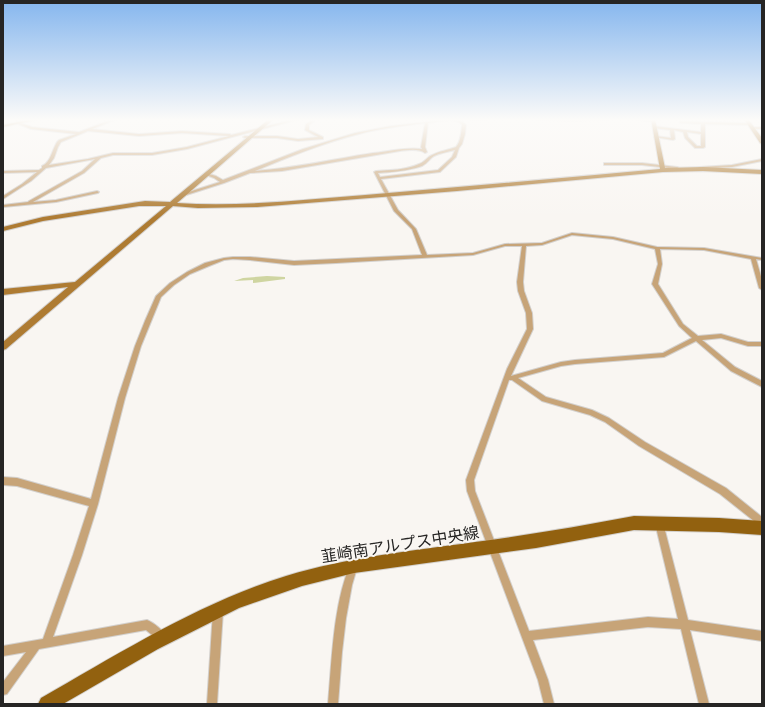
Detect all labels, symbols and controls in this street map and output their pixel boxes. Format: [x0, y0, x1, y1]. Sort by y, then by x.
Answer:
street label: 韮崎南アルプス中央線 [319, 522, 481, 566]

